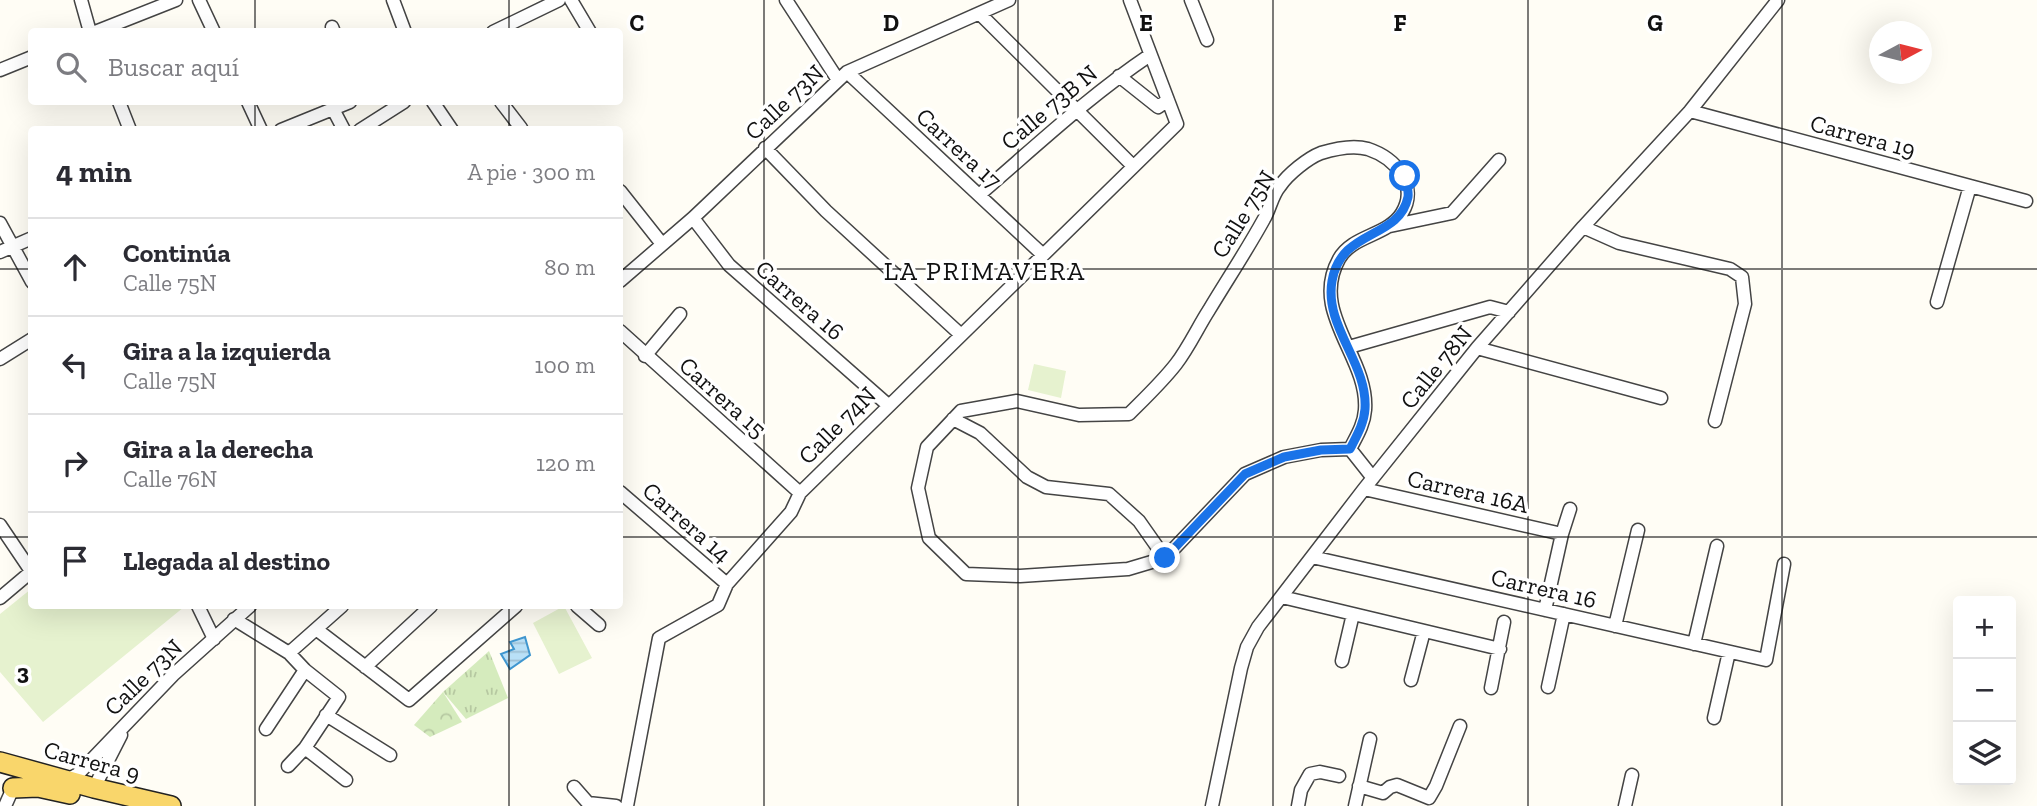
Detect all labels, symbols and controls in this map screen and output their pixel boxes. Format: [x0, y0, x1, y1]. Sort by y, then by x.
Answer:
text: C [630, 9, 644, 37]
text: D [883, 9, 899, 37]
text: E [1139, 9, 1153, 37]
text: F [1393, 9, 1407, 37]
text: G [1647, 9, 1663, 37]
north arrow [1869, 21, 1932, 84]
search box [28, 28, 623, 105]
icon: search [52, 48, 90, 86]
text: Buscar aquí [108, 51, 239, 83]
street label: Calle 73N [739, 58, 829, 146]
street label: Calle 73B N [995, 58, 1103, 156]
street label: Carrera 17 [910, 101, 1008, 195]
street label: Carrera 19 [1807, 108, 1919, 164]
text: 4 min [56, 154, 132, 190]
text: A pie · 300 m [467, 158, 595, 186]
route start [1389, 160, 1420, 191]
street label: Calle 75N [1205, 165, 1281, 263]
text: Continúa [123, 237, 231, 269]
icon: ahead [56, 248, 94, 286]
text: 80 m [544, 253, 595, 281]
street label: Carrera 16 [750, 254, 850, 346]
district label: LA PRIMAVERA [884, 255, 1086, 287]
text: Calle 75N [123, 269, 217, 297]
street label: Calle 78N [1394, 320, 1478, 414]
text: Gira a la izquierda [123, 335, 331, 367]
icon: left [56, 346, 94, 384]
street label: Carrera 15 [673, 350, 773, 444]
text: 100 m [535, 351, 595, 379]
text: Calle 75N [123, 367, 217, 395]
street label: Calle 74N [792, 380, 882, 470]
text: Gira a la derecha [123, 433, 313, 465]
icon: right [56, 444, 94, 482]
text: 120 m [536, 449, 595, 477]
street label: Carrera 16A [1405, 463, 1532, 519]
text: Calle 76N [123, 465, 217, 493]
street label: Carrera 14 [637, 476, 737, 568]
icon: arrive [56, 542, 94, 580]
route end [1149, 542, 1180, 573]
text: Llegada al destino [123, 545, 330, 577]
street label: Carrera 16 [1488, 562, 1600, 614]
map controls [1953, 596, 2016, 785]
button: + [1953, 596, 2016, 659]
street label: Calle 73N [98, 633, 188, 721]
text: 3 [17, 658, 29, 686]
button: − [1953, 659, 2016, 722]
button: layers [1953, 722, 2016, 785]
street label: Carrera 9 [41, 734, 143, 788]

